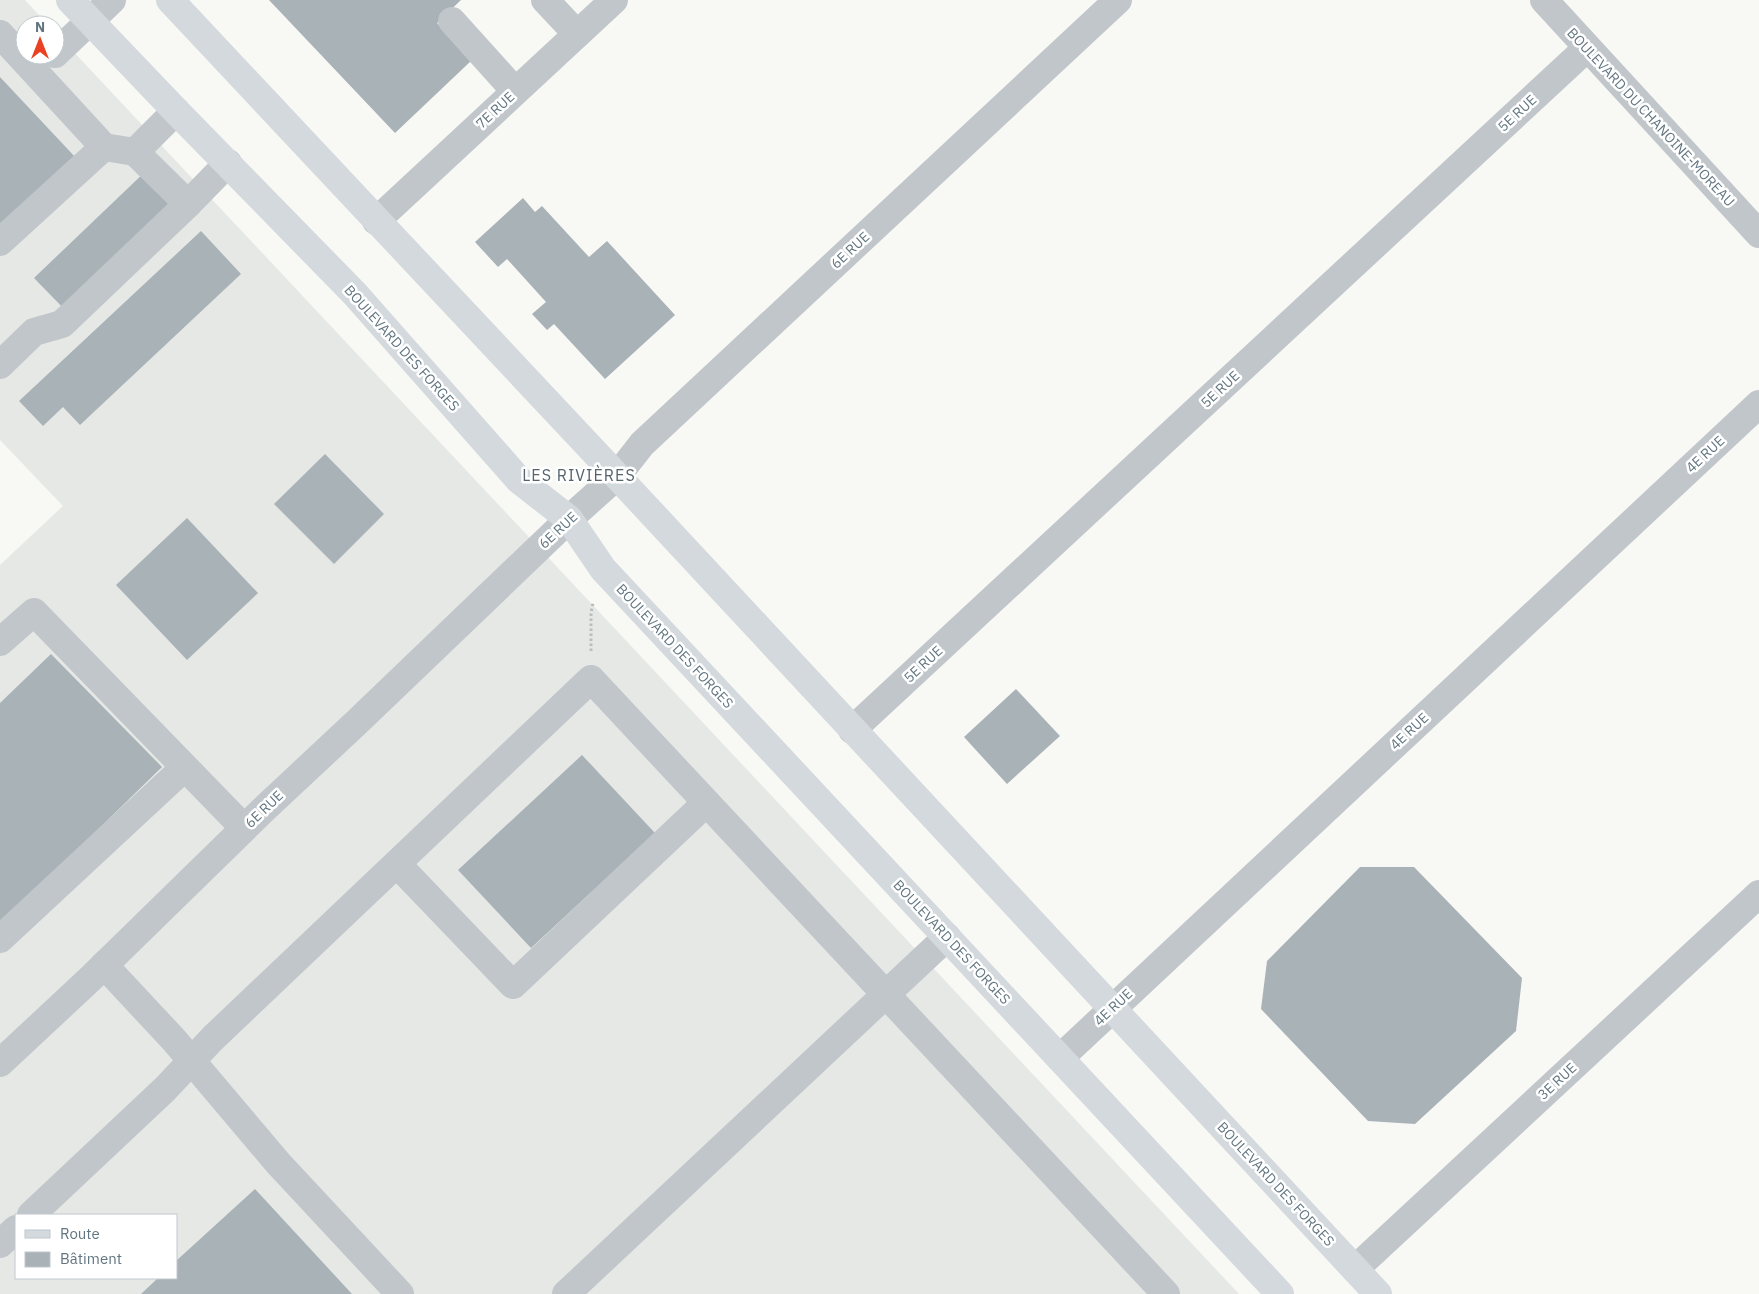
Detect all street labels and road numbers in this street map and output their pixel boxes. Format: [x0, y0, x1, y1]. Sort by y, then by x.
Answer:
street label: BOULEVARD DU CHANOINE-MOREAU [1563, 24, 1739, 210]
street label: 7E RUE [472, 88, 518, 132]
street label: 5E RUE [1494, 91, 1540, 135]
street label: 6E RUE [827, 228, 873, 272]
street label: BOULEVARD DES FORGES [341, 281, 463, 415]
street label: 5E RUE [1197, 367, 1243, 411]
street label: 4E RUE [1682, 432, 1728, 476]
street label: 6E RUE [535, 508, 581, 552]
street label: BOULEVARD DES FORGES [613, 580, 737, 712]
street label: 5E RUE [900, 642, 946, 686]
street label: 4E RUE [1386, 709, 1432, 753]
street label: 6E RUE [241, 786, 287, 832]
street label: BOULEVARD DES FORGES [890, 876, 1014, 1008]
street label: 4E RUE [1090, 985, 1136, 1029]
street label: 3E RUE [1534, 1059, 1580, 1103]
street label: BOULEVARD DES FORGES [1214, 1118, 1338, 1250]

